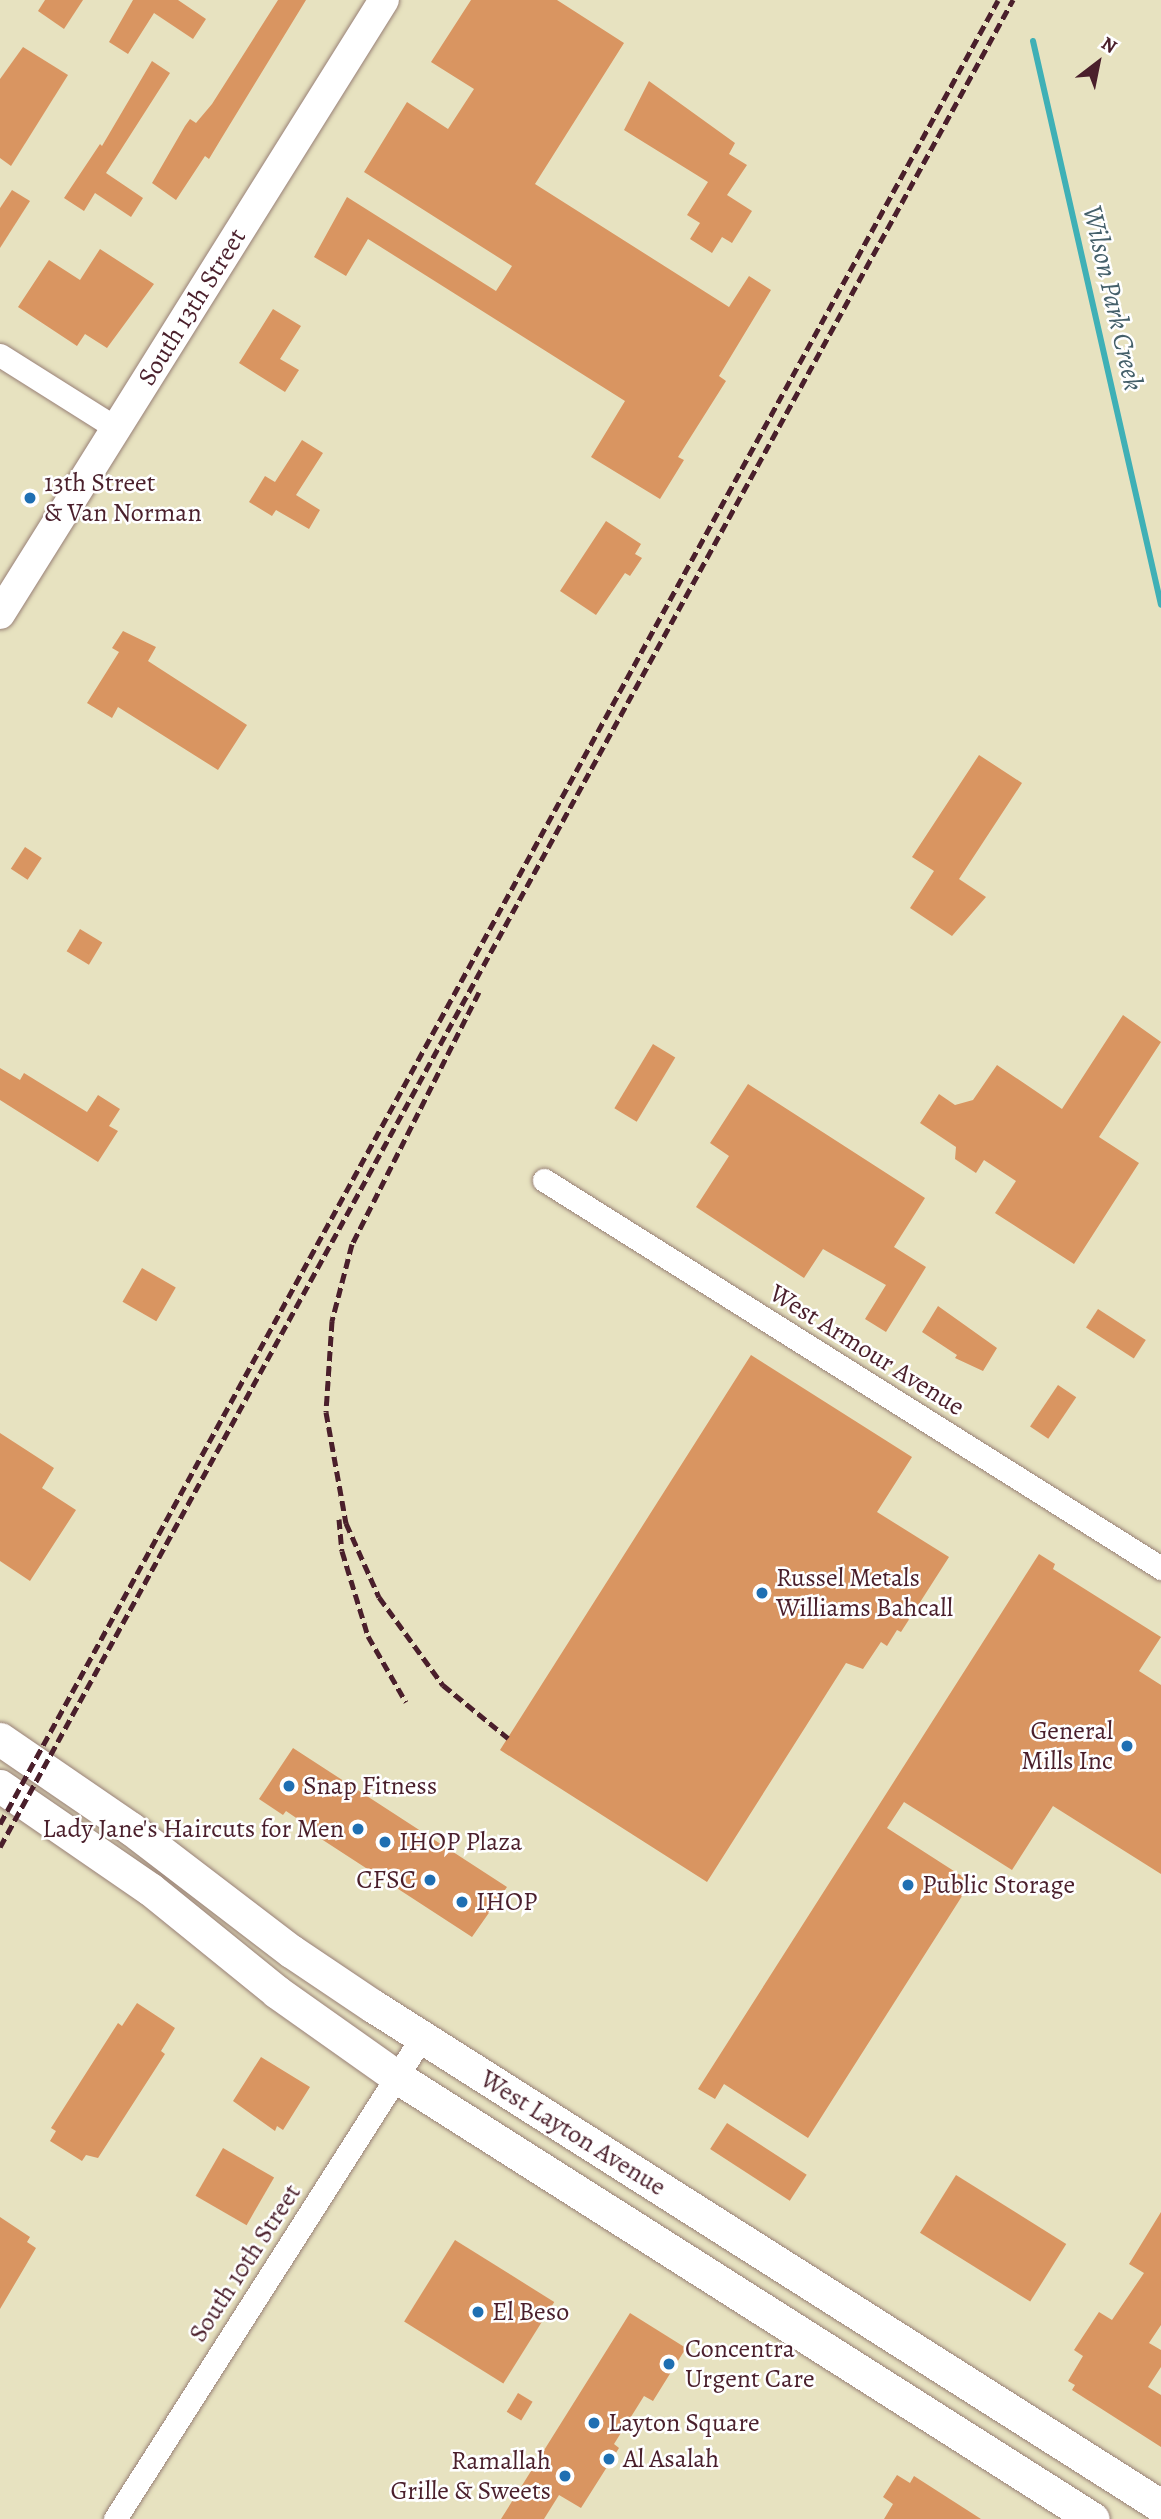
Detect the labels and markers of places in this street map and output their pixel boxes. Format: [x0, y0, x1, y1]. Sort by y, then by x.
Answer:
place label: 13th Street & Van Norman [44, 467, 202, 528]
marker: 13th Street & Van Norman [22, 490, 38, 506]
place label: Russel Metals Williams Bahcall [776, 1562, 953, 1624]
marker: Russel Metals Williams Bahcall [754, 1585, 770, 1601]
place label: General Mills Inc [1021, 1715, 1113, 1776]
marker: General Mills Inc [1119, 1738, 1135, 1754]
place label: Snap Fitness [303, 1770, 437, 1802]
marker: Snap Fitness [281, 1778, 297, 1794]
place label: Lady Jane's Haircuts for Men [42, 1813, 344, 1845]
marker: Lady Jane's Haircuts for Men [350, 1821, 366, 1837]
place label: IHOP Plaza [399, 1826, 522, 1858]
marker: IHOP Plaza [377, 1834, 393, 1850]
place label: CFSC [356, 1864, 416, 1896]
place label: Public Storage [922, 1869, 1075, 1901]
marker: CFSC [422, 1872, 438, 1888]
marker: Public Storage [900, 1877, 916, 1893]
place label: IHOP [476, 1886, 537, 1918]
marker: IHOP [454, 1894, 470, 1910]
place label: El Beso [492, 2296, 569, 2328]
marker: El Beso [470, 2304, 486, 2320]
place label: Concentra Urgent Care [685, 2333, 815, 2394]
marker: Concentra Urgent Care [659, 2354, 679, 2374]
place label: Layton Square [608, 2407, 760, 2439]
marker: Layton Square [586, 2415, 602, 2431]
place label: Al Asalah [623, 2443, 719, 2475]
place label: Ramallah Grille & Sweets [391, 2445, 551, 2506]
marker: Al Asalah [601, 2451, 617, 2467]
marker: Ramallah Grille & Sweets [557, 2468, 573, 2484]

